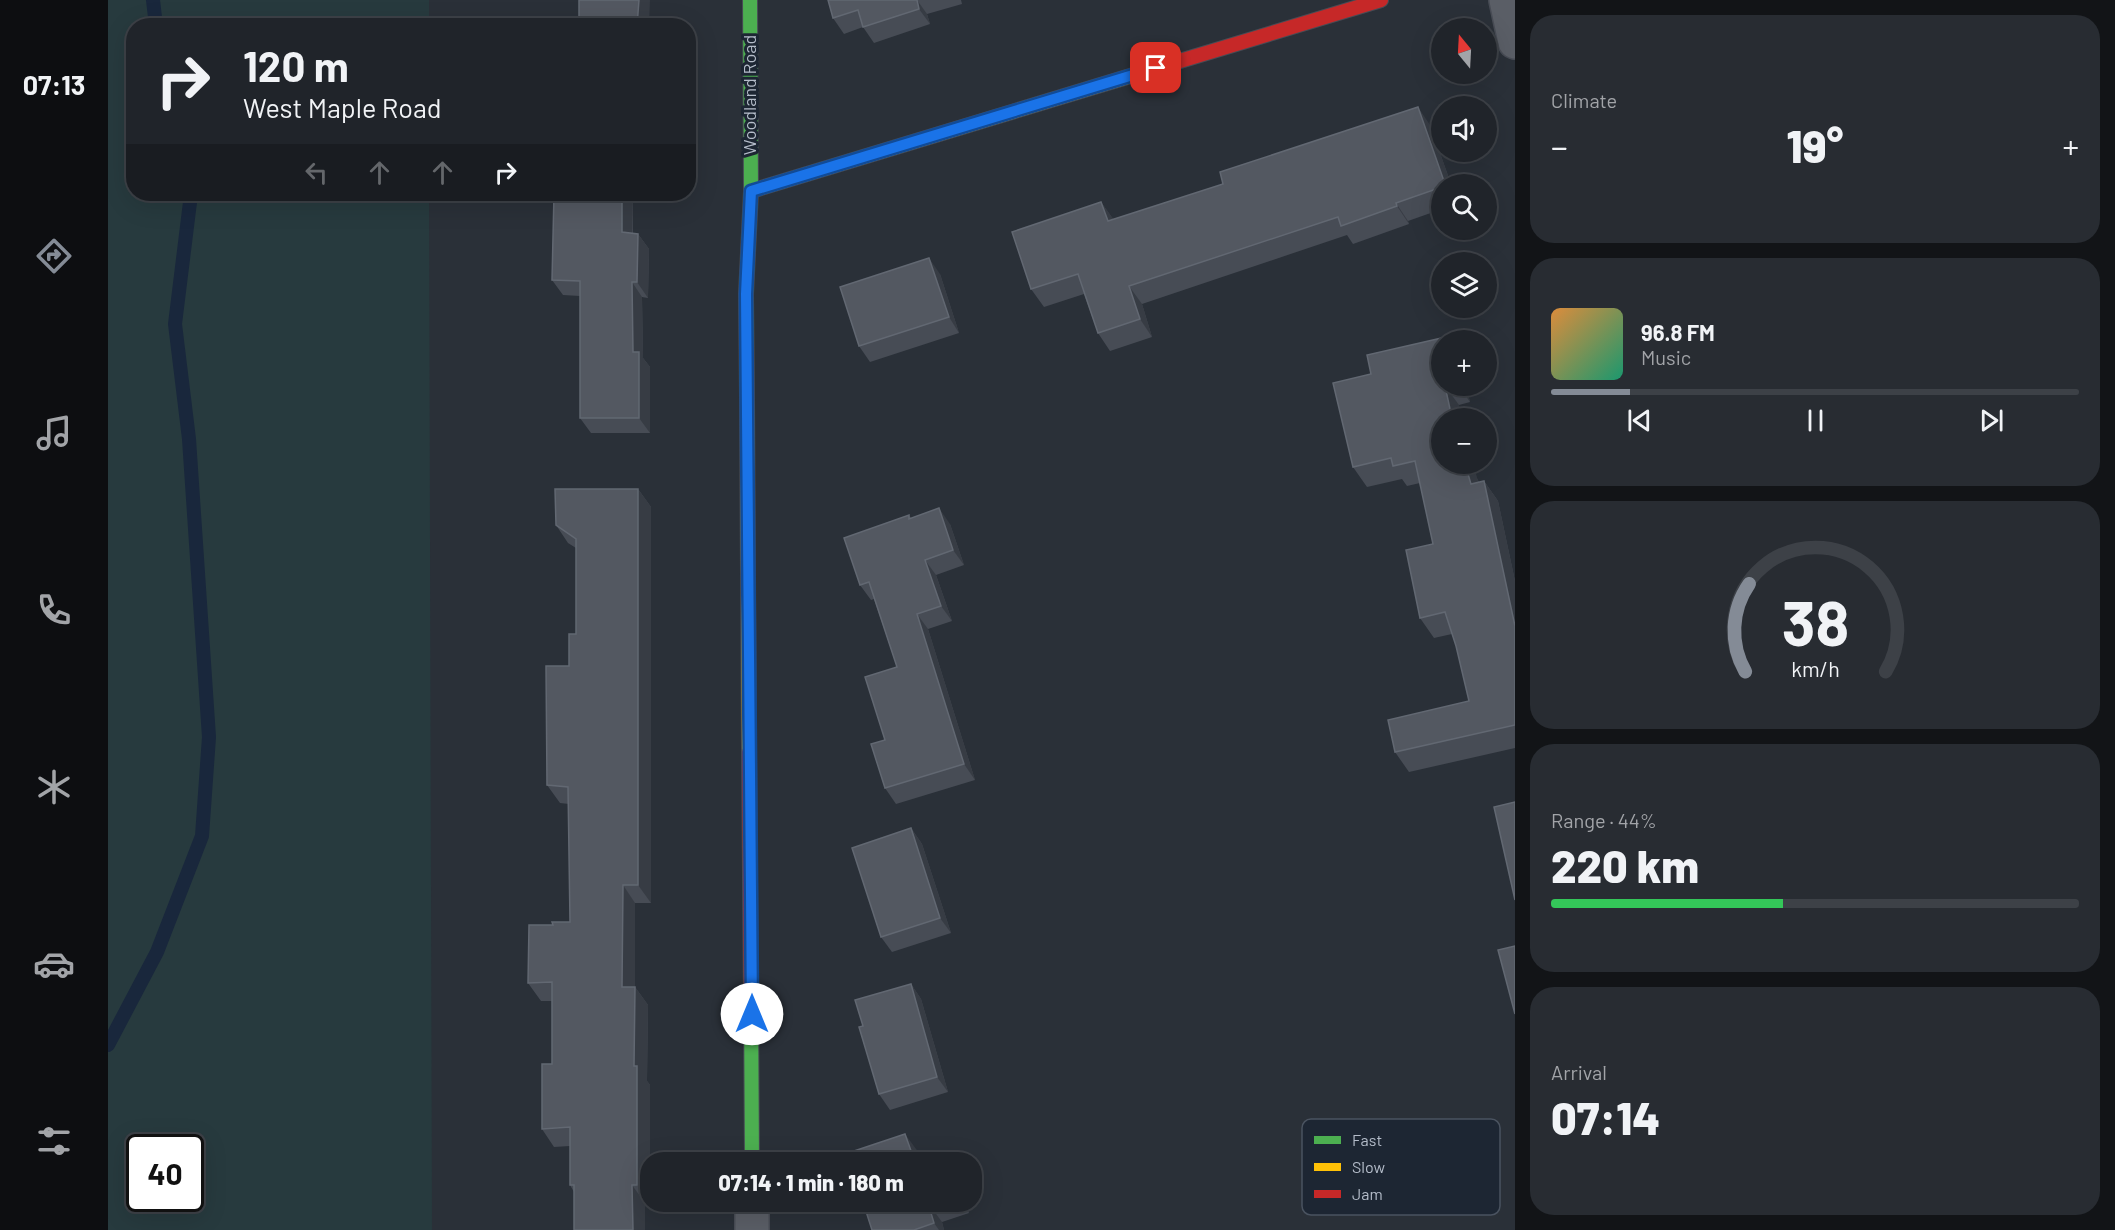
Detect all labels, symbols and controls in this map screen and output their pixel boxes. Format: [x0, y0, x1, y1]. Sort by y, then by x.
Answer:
north arrow [1431, 18, 1497, 84]
map controls [1431, 18, 1497, 474]
street label: Woodland Road [738, 35, 760, 155]
text: 120 m [243, 40, 349, 90]
icon: right [144, 42, 222, 120]
pin [1130, 42, 1181, 93]
icon: arrive [1139, 51, 1172, 84]
text: 07:13 [23, 68, 85, 100]
text: Climate [1551, 88, 1617, 112]
text: West Maple Road [243, 91, 441, 123]
button: sound [1431, 96, 1497, 162]
text: 19° [1787, 118, 1843, 172]
text: − [1551, 126, 1568, 166]
text: + [2063, 126, 2079, 166]
icon: left [300, 156, 333, 189]
icon: ahead [363, 156, 396, 189]
icon: ahead [426, 156, 459, 189]
icon: right [489, 156, 522, 189]
button: search [1431, 174, 1497, 240]
icon: directions [33, 235, 75, 277]
button: layers [1431, 252, 1497, 318]
text: 96.8 FM [1641, 319, 1715, 345]
button: + [1431, 330, 1497, 396]
text: Music [1641, 345, 1691, 369]
icon: previous [1623, 404, 1656, 437]
icon: pause [1799, 404, 1832, 437]
icon: next [1975, 404, 2008, 437]
button: − [1431, 408, 1497, 474]
icon: music [33, 412, 75, 454]
text: 38 [1781, 584, 1849, 658]
icon: phone [33, 589, 75, 631]
text: km/h [1791, 656, 1839, 681]
icon: climate [33, 766, 75, 808]
text: Range · 44% [1551, 808, 1657, 832]
text: 220 km [1551, 838, 1699, 892]
icon: car [33, 943, 75, 985]
position arrow [720, 982, 784, 1046]
text: Arrival [1551, 1060, 1607, 1084]
text: 07:14 [1551, 1090, 1660, 1144]
legend [1302, 1119, 1500, 1215]
icon: filters [33, 1120, 75, 1162]
text: Fast [1352, 1130, 1382, 1149]
speed limit sign: 40 [126, 1134, 204, 1212]
text: Slow [1352, 1157, 1385, 1176]
text: 07:14 · 1 min · 180 m [718, 1169, 904, 1195]
text: Jam [1352, 1184, 1383, 1203]

